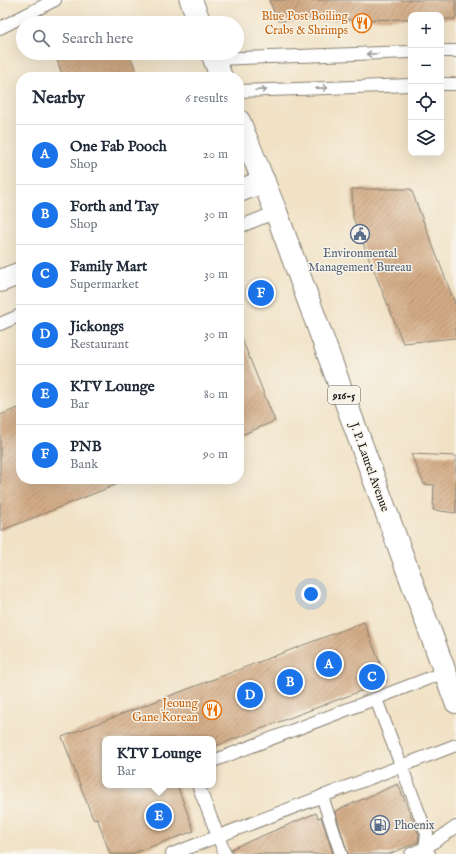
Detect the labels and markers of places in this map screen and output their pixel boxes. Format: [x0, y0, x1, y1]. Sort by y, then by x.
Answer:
place label: Blue Post Boiling Crabs & Shrimps [261, 9, 348, 39]
restaurant icon: Blue Post Boiling Crabs & Shrimps [351, 12, 373, 34]
public building icon: Environmental Management Bureau [349, 223, 371, 245]
place label: Environmental Management Bureau [308, 246, 412, 275]
pin: F [248, 278, 274, 308]
pin: A [316, 649, 342, 679]
pin: C [359, 662, 385, 692]
pin: B [277, 667, 303, 697]
pin: D [237, 680, 263, 710]
place label: Jeoung Gane Korean [132, 696, 199, 725]
restaurant icon: Jeoung Gane Korean [201, 699, 223, 721]
pin: E [146, 801, 172, 831]
fuel station icon: Phoenix [369, 814, 391, 836]
place label: Phoenix [394, 818, 435, 833]

